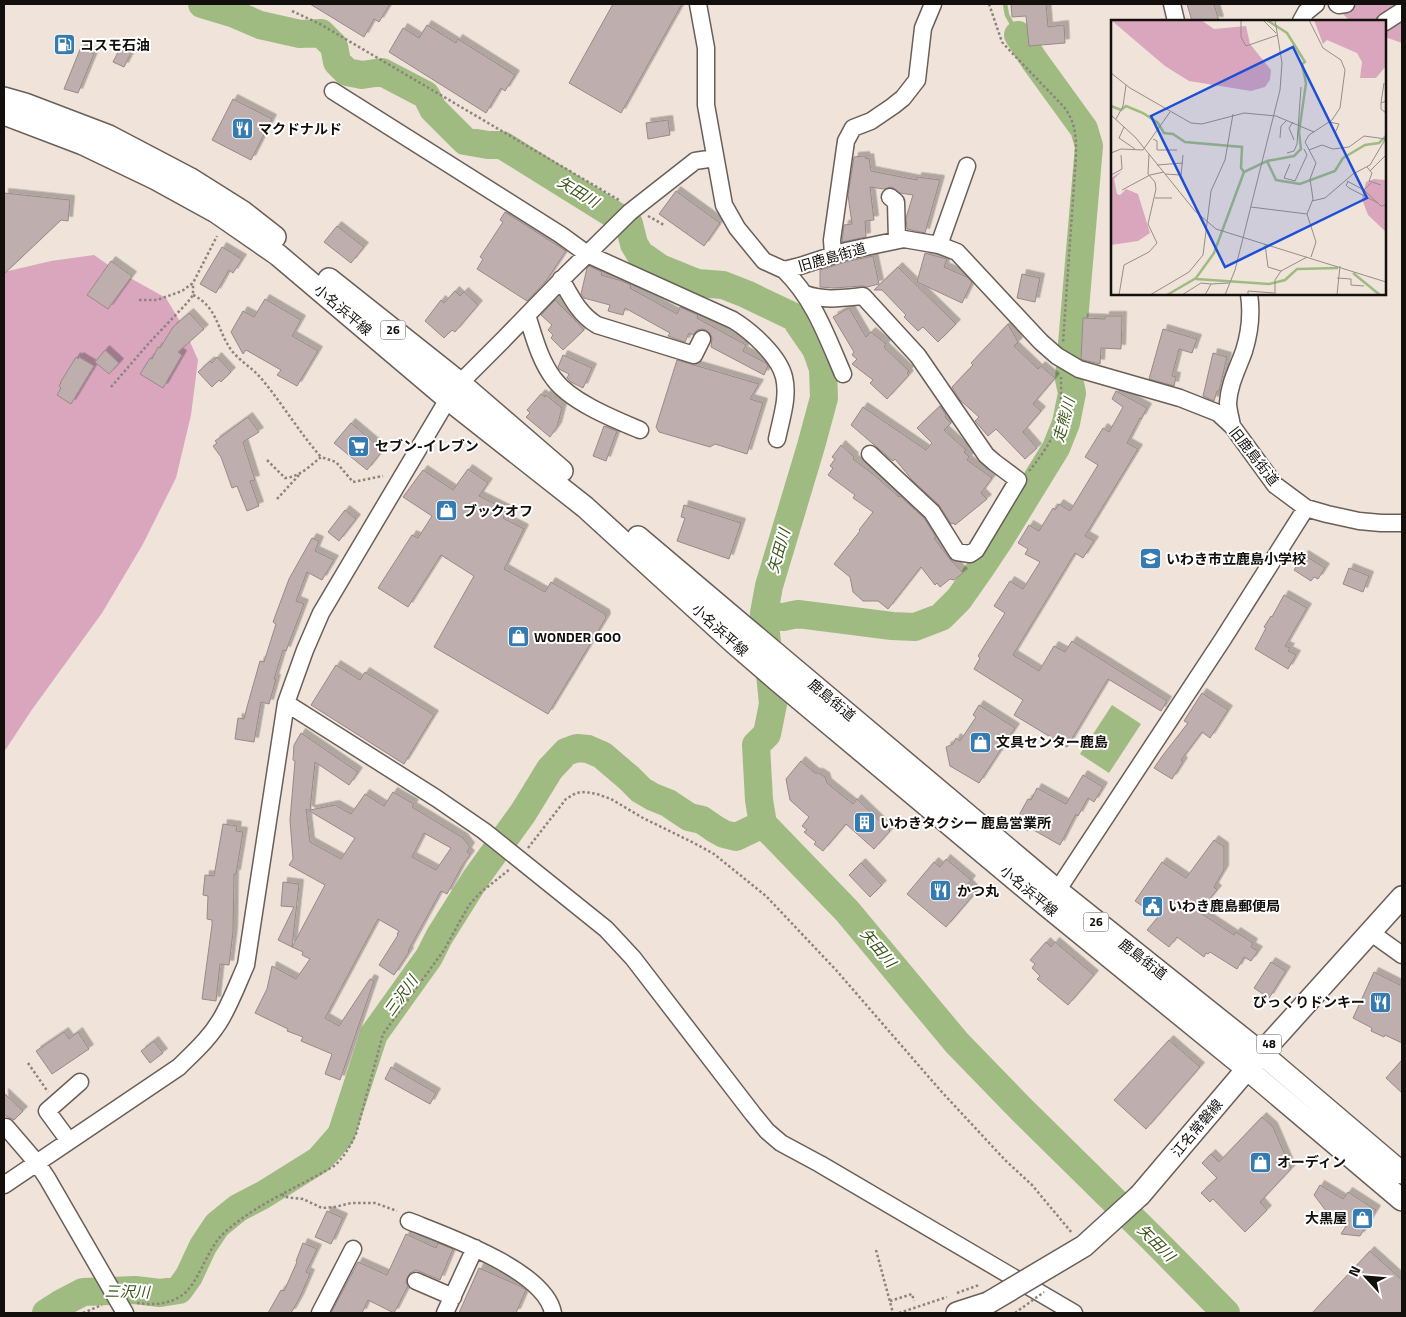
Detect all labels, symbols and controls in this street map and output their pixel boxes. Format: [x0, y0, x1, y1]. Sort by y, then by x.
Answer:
inset map [1111, 20, 1386, 295]
fuel station icon: コスモ石油 [52, 33, 76, 57]
place label: コスモ石油 [80, 34, 150, 55]
restaurant icon: マクドナルド [230, 117, 254, 141]
place label: マクドナルド [258, 118, 342, 139]
water label: 矢田川 [553, 170, 605, 214]
street label: 旧鹿島街道 [795, 237, 868, 276]
street label: 小名浜平線 [310, 279, 377, 340]
road number: 26 [380, 320, 406, 340]
water label: 走熊川 [1047, 393, 1081, 445]
street label: 旧鹿島街道 [1225, 422, 1284, 490]
supermarket icon: セブン-イレブン [347, 434, 371, 458]
place label: セブン-イレブン [375, 435, 479, 456]
shop icon: ブックオフ [435, 499, 459, 523]
place label: ブックオフ [463, 500, 533, 521]
water label: 矢田川 [761, 524, 796, 576]
school or university icon: いわき市立鹿島小学校 [1138, 547, 1162, 571]
place label: いわき市立鹿島小学校 [1166, 548, 1306, 569]
street label: 小名浜平線 [687, 598, 753, 661]
shop icon: WONDER GOO [506, 625, 530, 649]
place label: WONDER GOO [534, 626, 621, 647]
street label: 鹿島街道 [804, 674, 861, 726]
shop icon: 文具センター鹿島 [968, 730, 992, 754]
place label: 文具センター鹿島 [996, 731, 1108, 752]
building icon: いわきタクシー 鹿島営業所 [852, 811, 876, 835]
place label: いわきタクシー 鹿島営業所 [880, 812, 1051, 833]
street label: 小名浜平線 [996, 860, 1063, 921]
restaurant icon: かつ丸 [929, 879, 953, 903]
place label: かつ丸 [957, 880, 999, 901]
public building icon: いわき鹿島郵便局 [1140, 894, 1164, 918]
place label: いわき鹿島郵便局 [1168, 895, 1280, 916]
road number: 26 [1084, 912, 1108, 932]
water label: 矢田川 [855, 923, 903, 974]
street label: 鹿島街道 [1115, 933, 1172, 984]
water label: 三沢川 [378, 969, 424, 1021]
restaurant icon: びっくりドンキー [1369, 990, 1393, 1014]
place label: びっくりドンキー [1253, 991, 1365, 1012]
road number: 48 [1256, 1034, 1282, 1054]
street label: 江名常磐線 [1166, 1094, 1227, 1161]
shop icon: オーディン [1249, 1150, 1273, 1174]
place label: オーディン [1277, 1151, 1346, 1172]
shop icon: 大黒屋 [1351, 1206, 1375, 1230]
place label: 大黒屋 [1305, 1207, 1347, 1228]
water label: 矢田川 [1132, 1219, 1182, 1268]
north arrow [1341, 1252, 1391, 1302]
text: N [1342, 1262, 1365, 1280]
water label: 三沢川 [104, 1280, 152, 1303]

